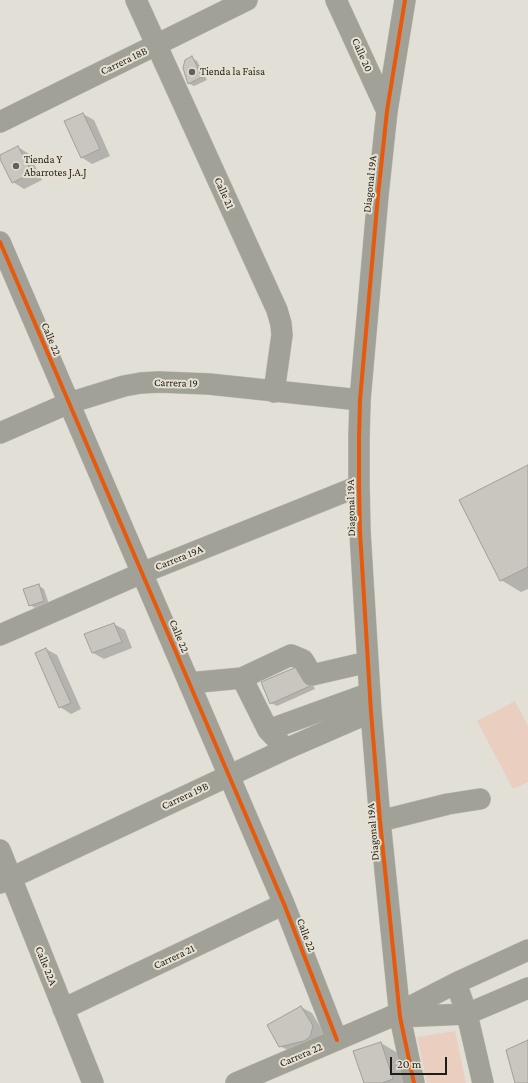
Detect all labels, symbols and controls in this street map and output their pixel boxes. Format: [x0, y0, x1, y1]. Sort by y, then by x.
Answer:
street label: Calle 20 [349, 36, 375, 74]
street label: Carrera 18B [98, 44, 150, 78]
place label: Tienda la Faisa [200, 65, 265, 79]
marker: Tienda la Faisa [187, 67, 197, 77]
place label: Tienda Y Abarrotes J.A.J [24, 153, 87, 179]
street label: Diagonal 19A [360, 155, 380, 213]
marker: Tienda Y Abarrotes J.A.J [11, 161, 21, 171]
street label: Calle 21 [211, 175, 237, 211]
street label: Calle 22 [38, 320, 64, 358]
street label: Carrera 19 [154, 376, 198, 390]
street label: Diagonal 19A [344, 479, 358, 537]
street label: Carrera 19A [153, 542, 205, 574]
street label: Calle 22 [166, 617, 192, 655]
street label: Carrera 19B [160, 779, 210, 813]
street label: Diagonal 19A [364, 803, 382, 861]
street label: Calle 22 [294, 916, 318, 954]
street label: Carrera 21 [151, 942, 197, 972]
street label: Calle 22A [32, 945, 60, 987]
street label: Carrera 22 [278, 1040, 324, 1070]
scale bar [392, 1049, 449, 1075]
text: 20 m [397, 1057, 421, 1071]

